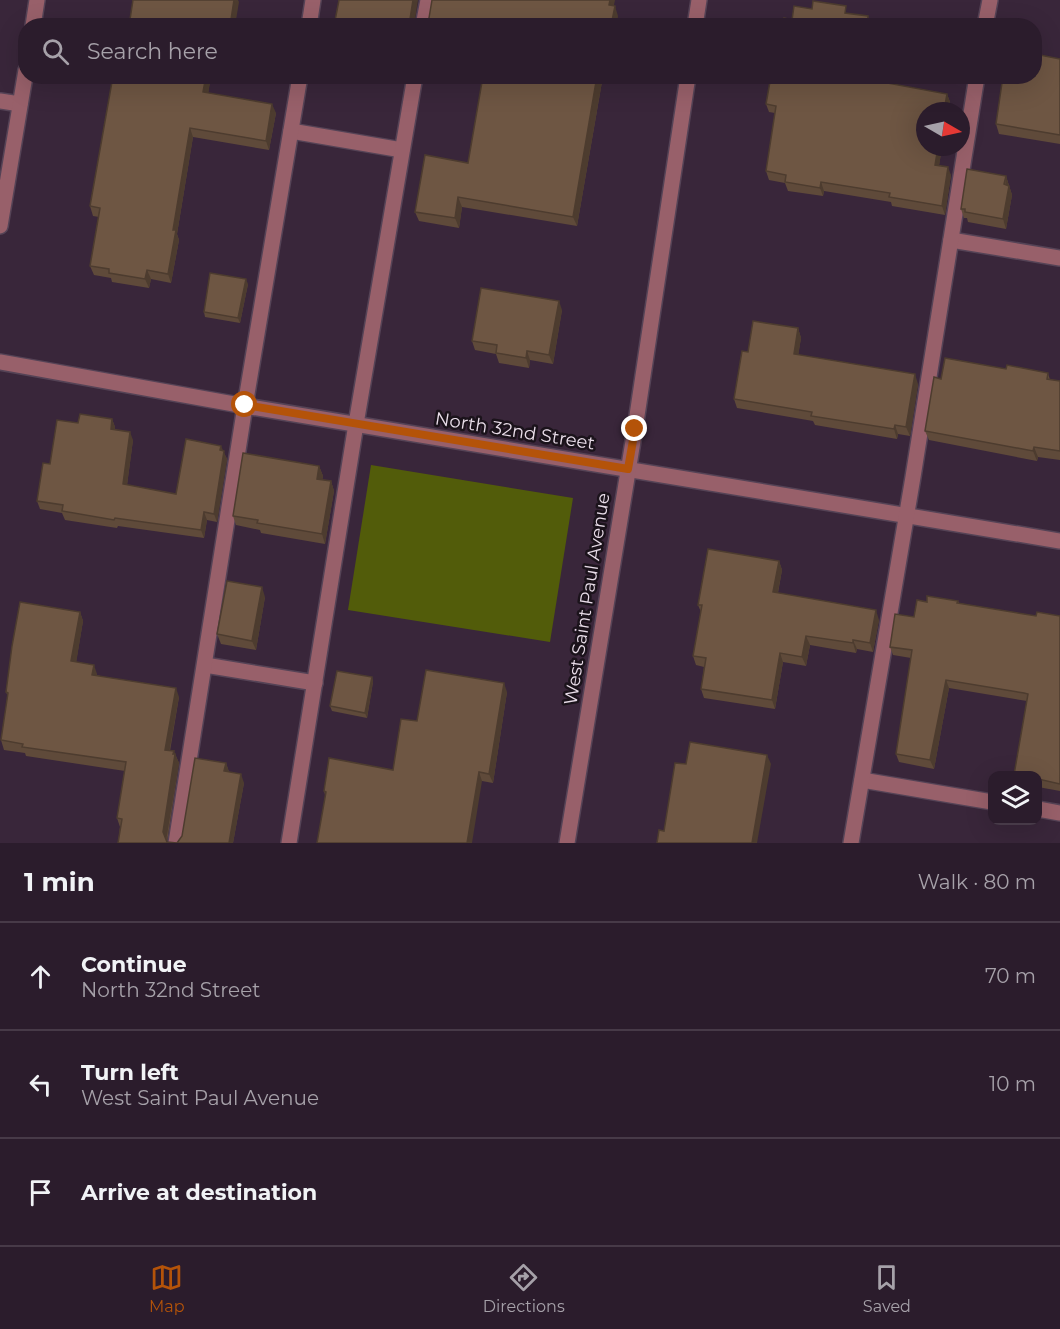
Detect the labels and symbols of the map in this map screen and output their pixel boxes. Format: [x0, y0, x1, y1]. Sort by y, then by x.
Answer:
north arrow [916, 102, 970, 156]
route start [231, 391, 257, 417]
street label: North 32nd Street [434, 408, 596, 454]
route end [621, 415, 647, 441]
street label: West Saint Paul Avenue [559, 491, 615, 707]

